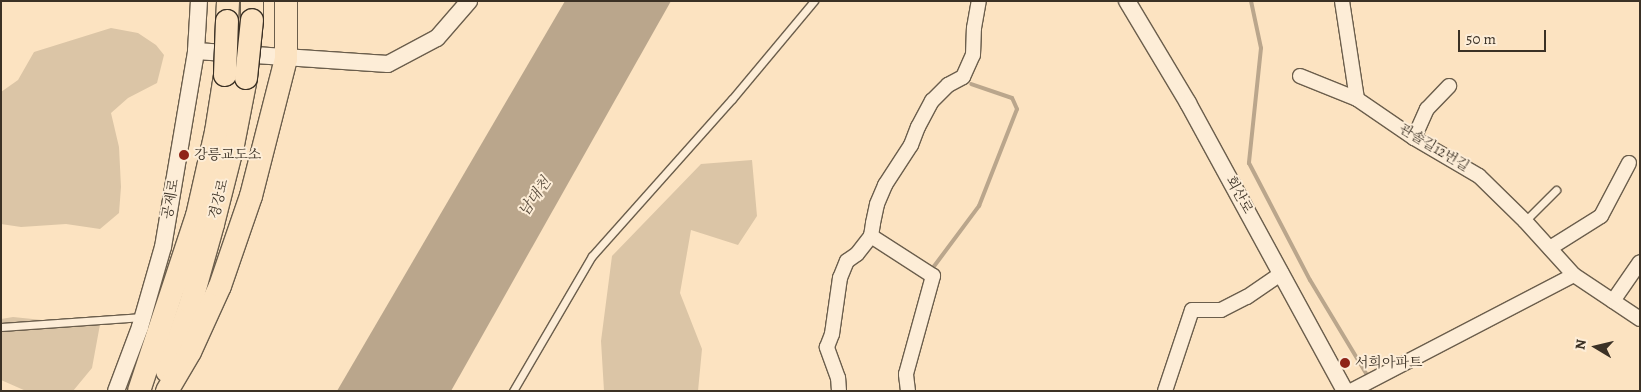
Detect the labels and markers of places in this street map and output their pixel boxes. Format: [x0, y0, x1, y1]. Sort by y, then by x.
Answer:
place label: 강릉교도소 [194, 147, 262, 163]
marker: 강릉교도소 [178, 149, 190, 161]
place label: 서희아파트 [1355, 355, 1423, 371]
marker: 서희아파트 [1339, 357, 1351, 369]

